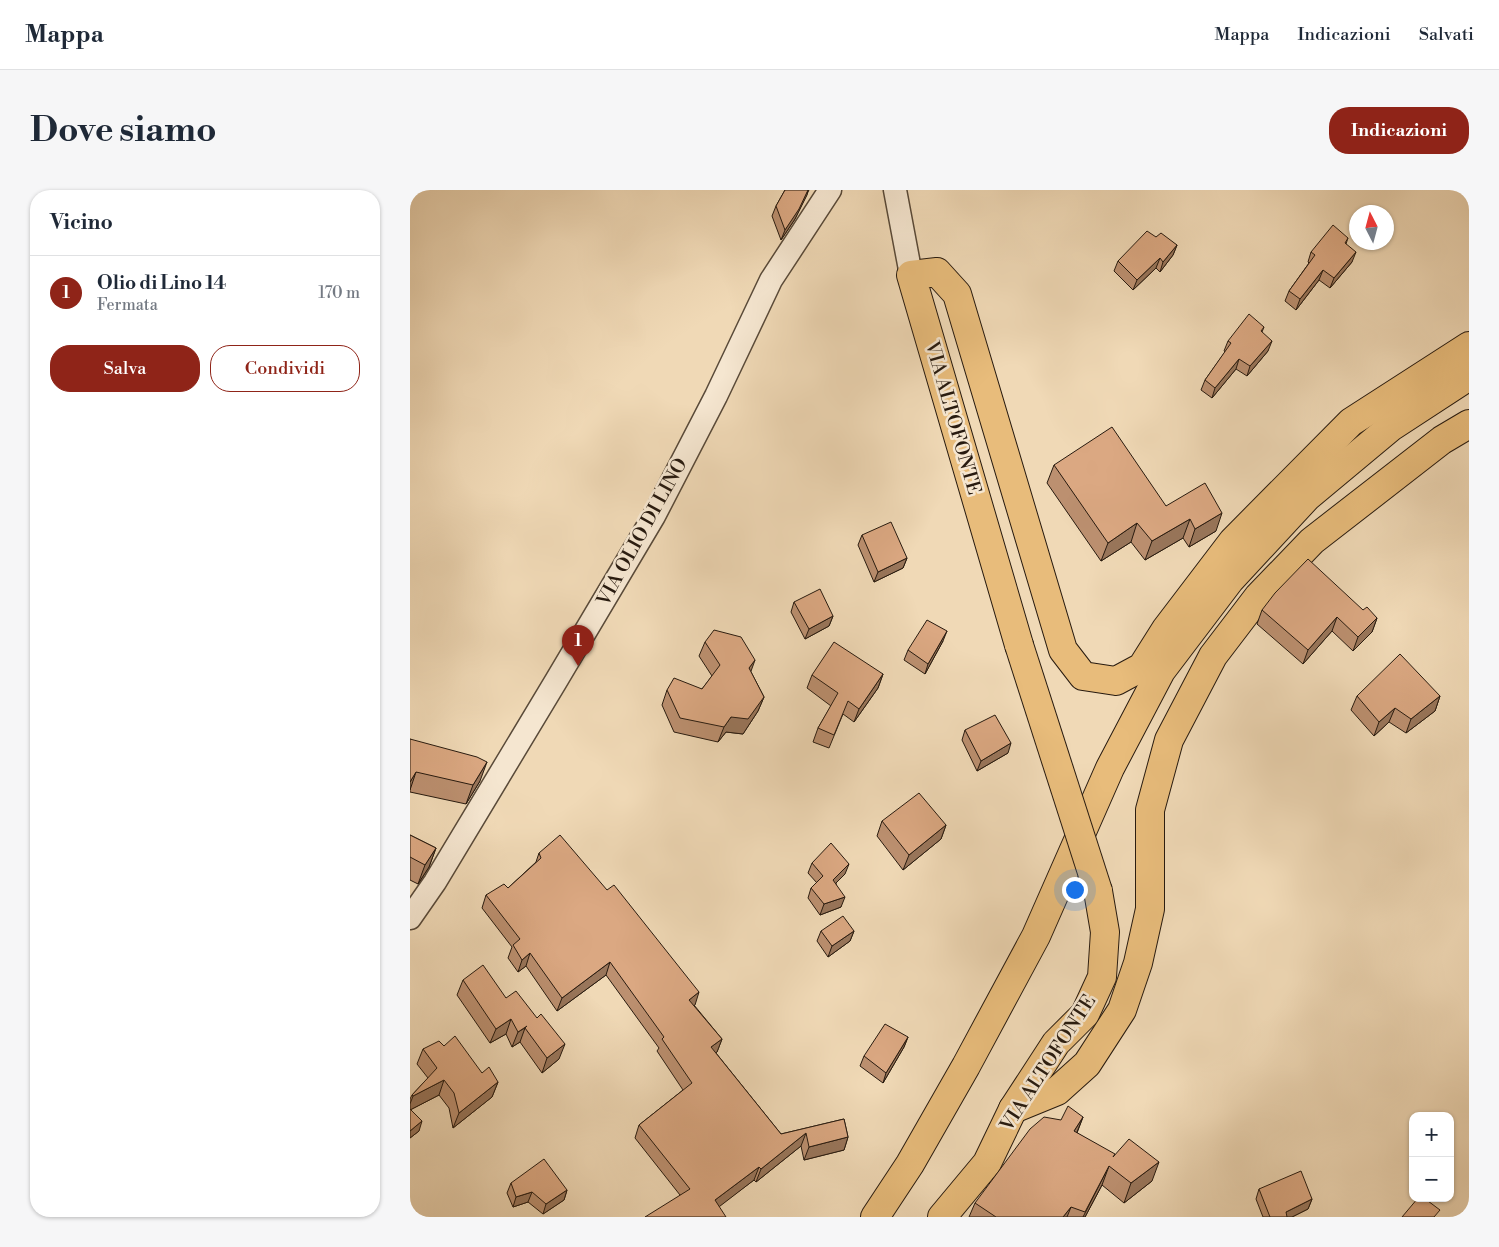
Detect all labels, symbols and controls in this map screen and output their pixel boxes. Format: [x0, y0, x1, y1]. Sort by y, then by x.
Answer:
text: Mappa [25, 20, 104, 50]
text: Mappa [1215, 23, 1269, 46]
text: Indicazioni [1297, 23, 1391, 46]
text: Salvati [1419, 23, 1474, 46]
button: Indicazioni [1329, 107, 1469, 154]
text: Dove siamo [30, 109, 217, 152]
north arrow [1349, 205, 1394, 250]
text: Vicino [50, 210, 113, 236]
text: Olio di Lino 14 [97, 271, 226, 295]
text: 1 [62, 283, 70, 303]
text: 170 m [318, 283, 360, 303]
text: Fermata [97, 295, 158, 315]
street label: VIA ALTOFONTE [919, 338, 986, 497]
button: Salva [50, 345, 200, 392]
button: Condividi [210, 345, 360, 392]
street label: VIA OLIO DI LINO [591, 454, 693, 611]
pin: 1 [562, 625, 594, 666]
your location [1062, 877, 1088, 903]
street label: VIA ALTOFONTE [994, 990, 1101, 1137]
map controls [1409, 1112, 1454, 1202]
button: + [1409, 1112, 1454, 1157]
button: − [1409, 1157, 1454, 1202]

